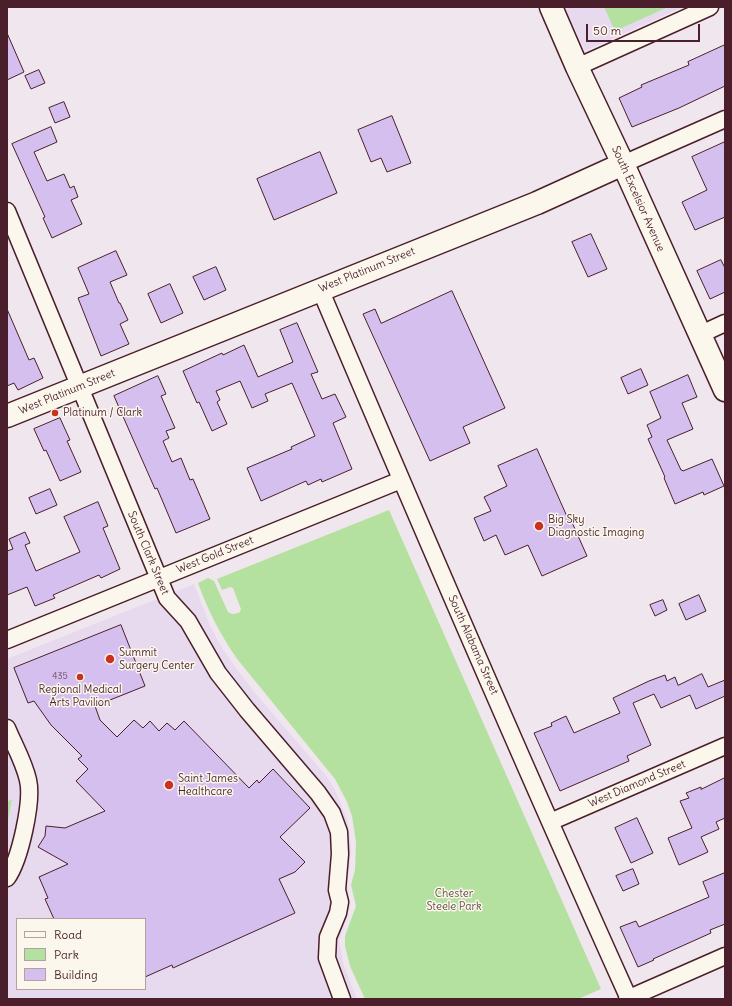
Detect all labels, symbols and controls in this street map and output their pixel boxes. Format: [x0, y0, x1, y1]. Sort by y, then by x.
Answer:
scale bar [588, 16, 702, 42]
text: 50 m [593, 23, 621, 38]
street label: South Excelsior Avenue [609, 144, 667, 254]
street label: West Platinum Street [317, 245, 417, 295]
street label: West Platinum Street [17, 367, 117, 417]
place label: Platinum / Clark [63, 406, 142, 420]
marker: Platinum / Clark [50, 408, 60, 418]
street label: South Clark Street [124, 509, 172, 597]
place label: Big Sky Diagnostic Imaging [548, 513, 644, 539]
marker: Big Sky Diagnostic Imaging [533, 520, 545, 532]
street label: West Gold Street [175, 534, 255, 576]
street label: South Alabama Street [445, 593, 501, 697]
place label: Summit Surgery Center [119, 646, 194, 672]
marker: Summit Surgery Center [104, 653, 116, 665]
house number: 435 [52, 671, 68, 681]
marker: Regional Medical Arts Pavilion [75, 672, 85, 682]
place label: Regional Medical Arts Pavilion [38, 683, 122, 709]
street label: West Diamond Street [587, 758, 687, 810]
place label: Saint James Healthcare [178, 772, 238, 798]
marker: Saint James Healthcare [163, 779, 175, 791]
park label: Chester Steele Park [426, 887, 482, 913]
legend [16, 918, 146, 990]
text: Road [54, 927, 82, 942]
text: Park [54, 947, 79, 962]
text: Building [54, 967, 98, 982]

